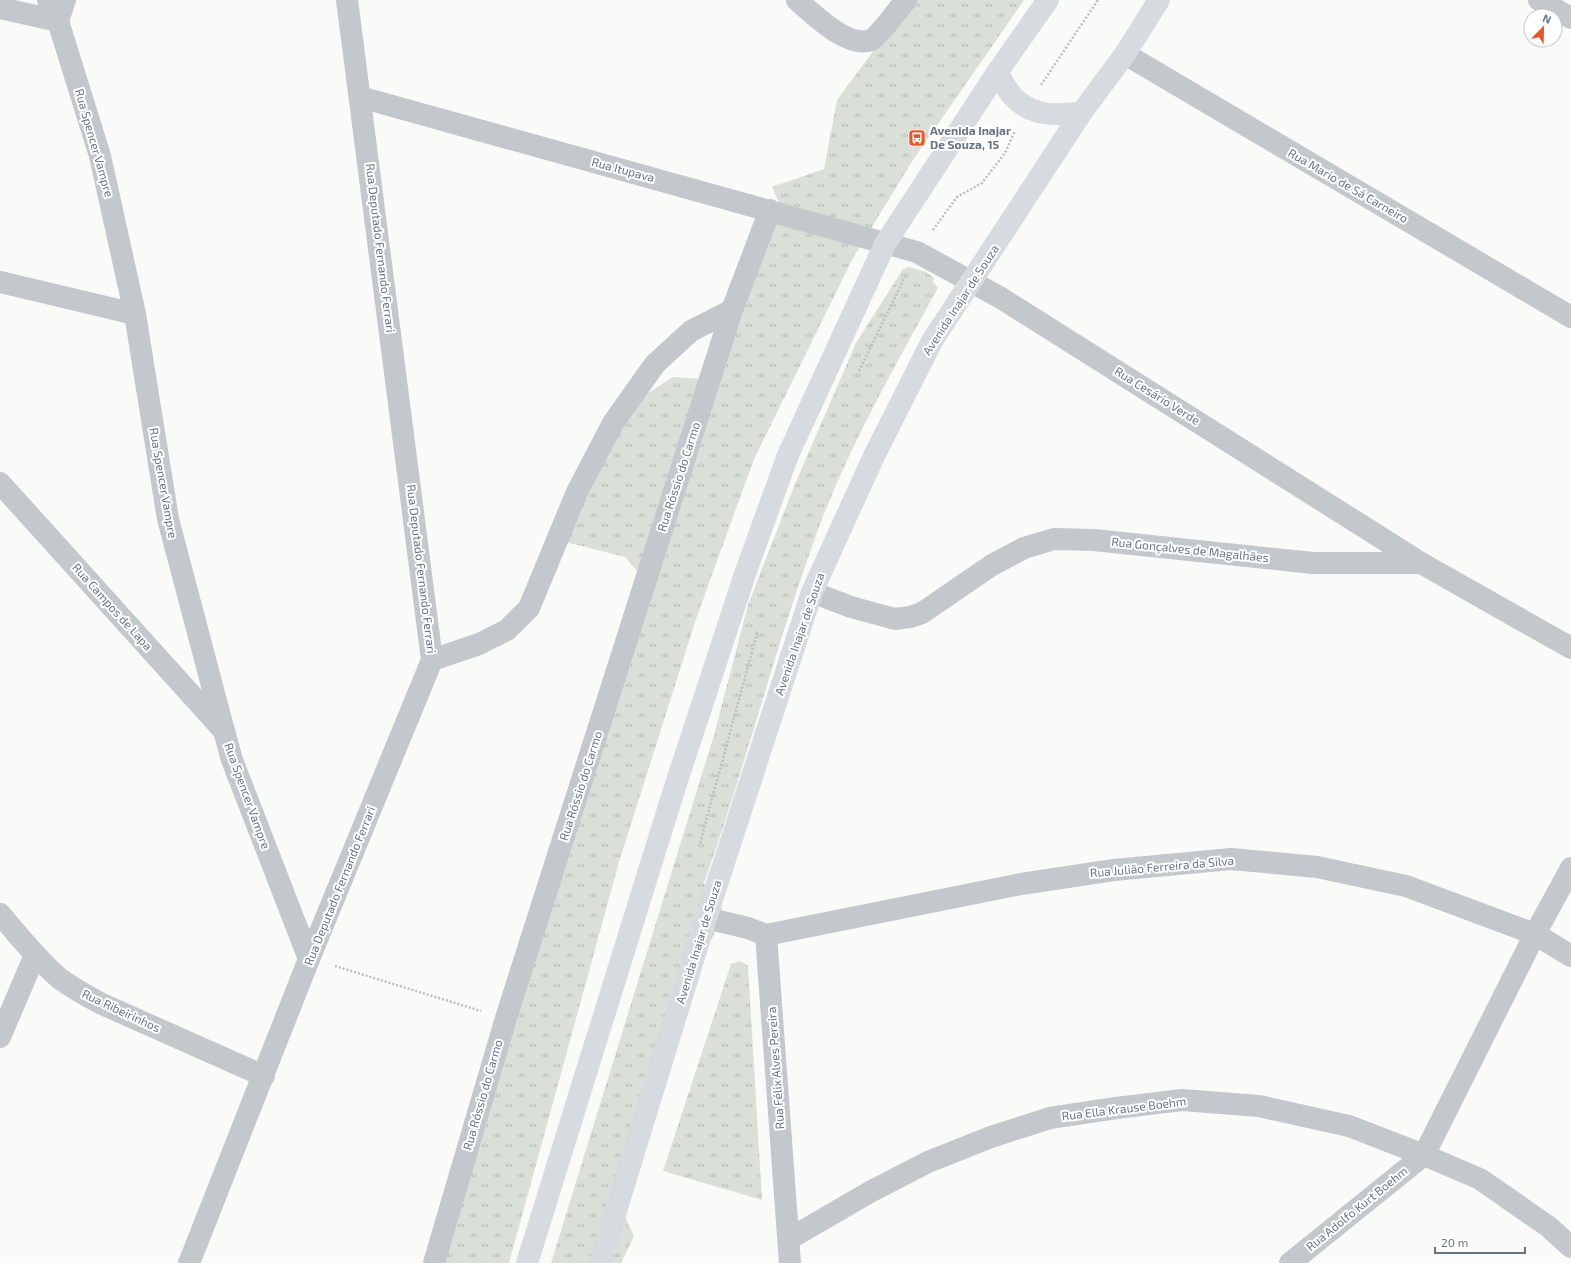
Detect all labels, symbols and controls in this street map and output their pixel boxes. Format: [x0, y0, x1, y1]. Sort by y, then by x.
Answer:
north arrow [1523, 8, 1563, 48]
text: N [1541, 11, 1553, 26]
street label: Rua Spencer Vampre [73, 87, 117, 198]
place label: Avenida Inajar De Souza, 15 [930, 123, 1011, 151]
bus stop icon: Avenida Inajar De Souza, 15 [907, 128, 927, 148]
street label: Rua Mario de Sá Carneiro [1286, 145, 1411, 225]
street label: Rua Itupava [590, 154, 656, 184]
street label: Rua Deputado Fernando Ferrari [364, 162, 398, 333]
street label: Avenida Inajar de Souza [919, 242, 1002, 358]
street label: Rua Cesário Verde [1112, 363, 1203, 427]
street label: Rua Róssio do Carmo [654, 420, 702, 533]
street label: Rua Spencer Vampre [147, 426, 181, 539]
street label: Rua Deputado Fernando Ferrari [405, 483, 439, 654]
street label: Rua Gonçalves de Magalhães [1111, 534, 1269, 565]
street label: Rua Campos de Lapa [70, 560, 156, 653]
street label: Avenida Inajar de Souza [771, 571, 828, 697]
street label: Rua Róssio do Carmo [556, 729, 604, 842]
street label: Rua Spencer Vampre [222, 741, 274, 851]
street label: Rua Deputado Fernando Ferrari [301, 804, 377, 967]
street label: Rua Julião Ferreira da Silva [1089, 853, 1235, 879]
street label: Avenida Inajar de Souza [673, 878, 725, 1006]
street label: Rua Ribeirinhos [80, 986, 163, 1034]
street label: Rua Félix Alves Pereira [764, 1006, 786, 1130]
street label: Rua Róssio do Carmo [460, 1038, 505, 1152]
street label: Rua Ella Krause Boehm [1061, 1093, 1187, 1123]
street label: Rua Adolfo Kurt Boehm [1303, 1163, 1410, 1253]
scale bar [1435, 1229, 1525, 1255]
text: 20 m [1441, 1235, 1468, 1249]

